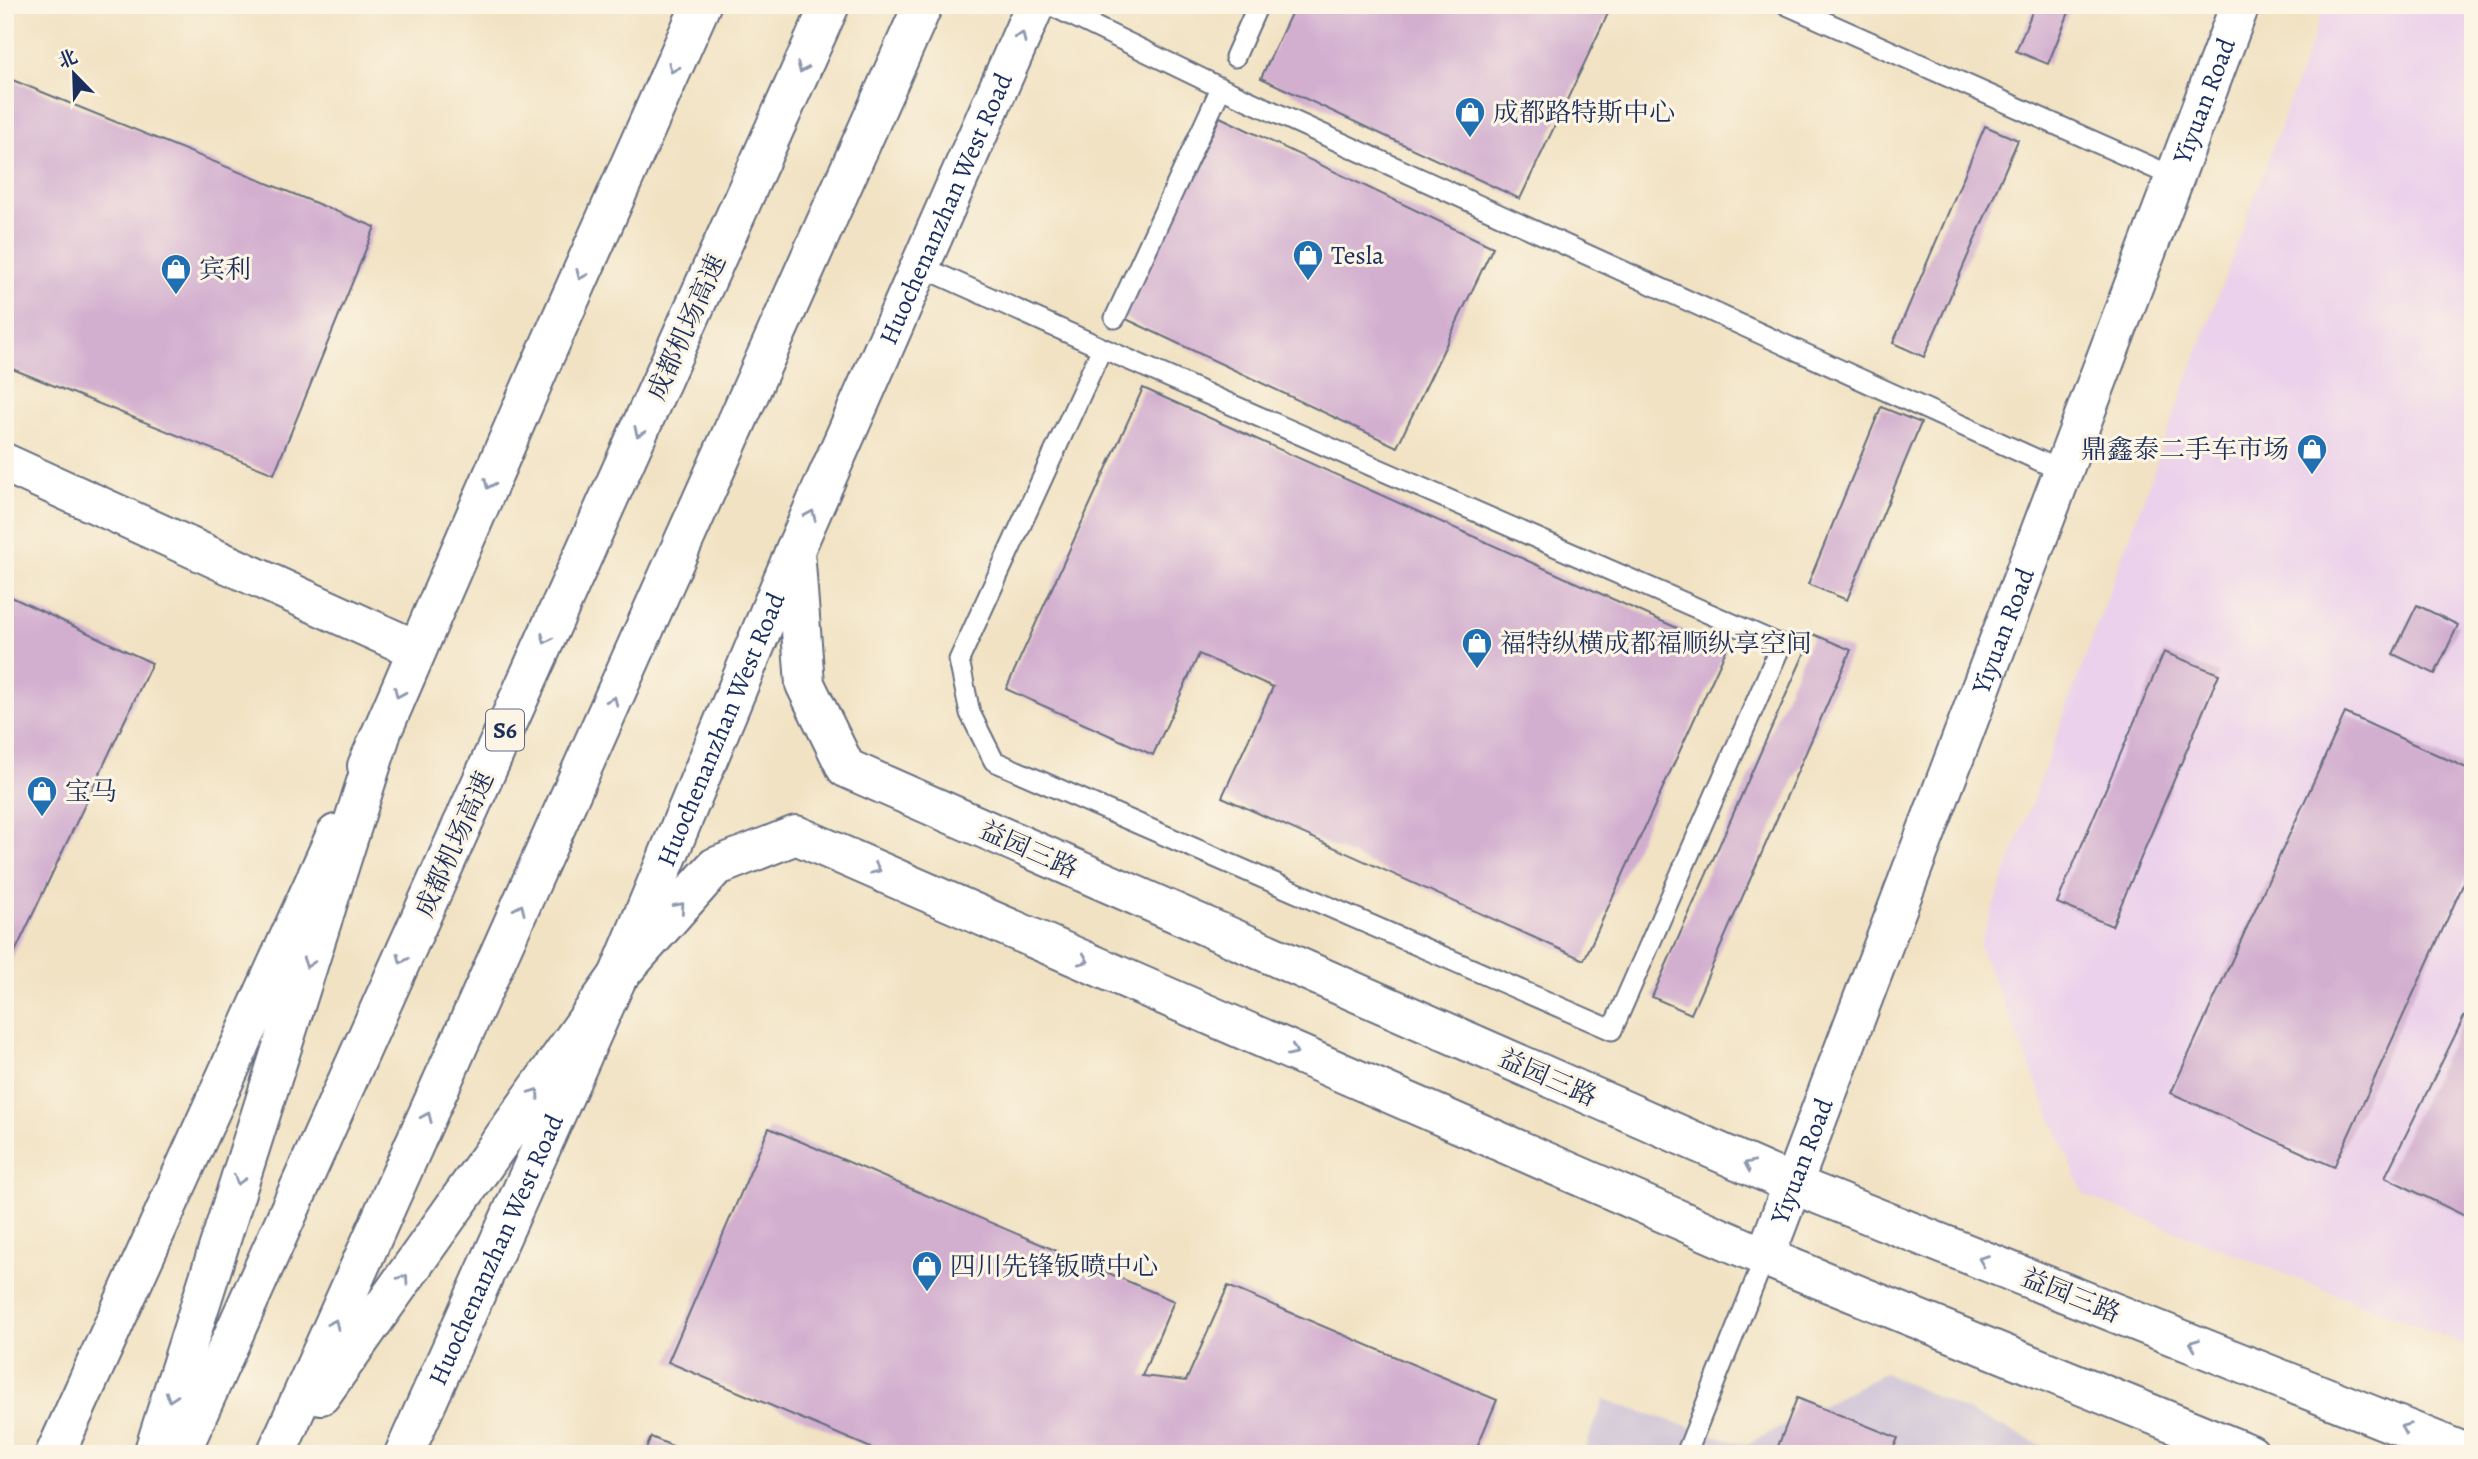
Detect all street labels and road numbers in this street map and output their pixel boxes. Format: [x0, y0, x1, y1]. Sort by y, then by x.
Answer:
street label: Yiyuan Road [2164, 33, 2244, 169]
street label: Huochenanzhan West Road [871, 67, 1021, 350]
street label: 成都机场高速 [639, 249, 734, 406]
street label: Yiyuan Road [1963, 563, 2043, 699]
street label: Huochenanzhan West Road [649, 587, 794, 872]
road number: S6 [486, 710, 524, 750]
street label: 成都机场高速 [407, 766, 502, 923]
street label: 益园三路 [974, 812, 1083, 887]
street label: 益园三路 [1493, 1040, 1602, 1115]
street label: Yiyuan Road [1762, 1093, 1842, 1230]
street label: Huochenanzhan West Road [420, 1109, 572, 1391]
street label: 益园三路 [2016, 1260, 2126, 1331]

